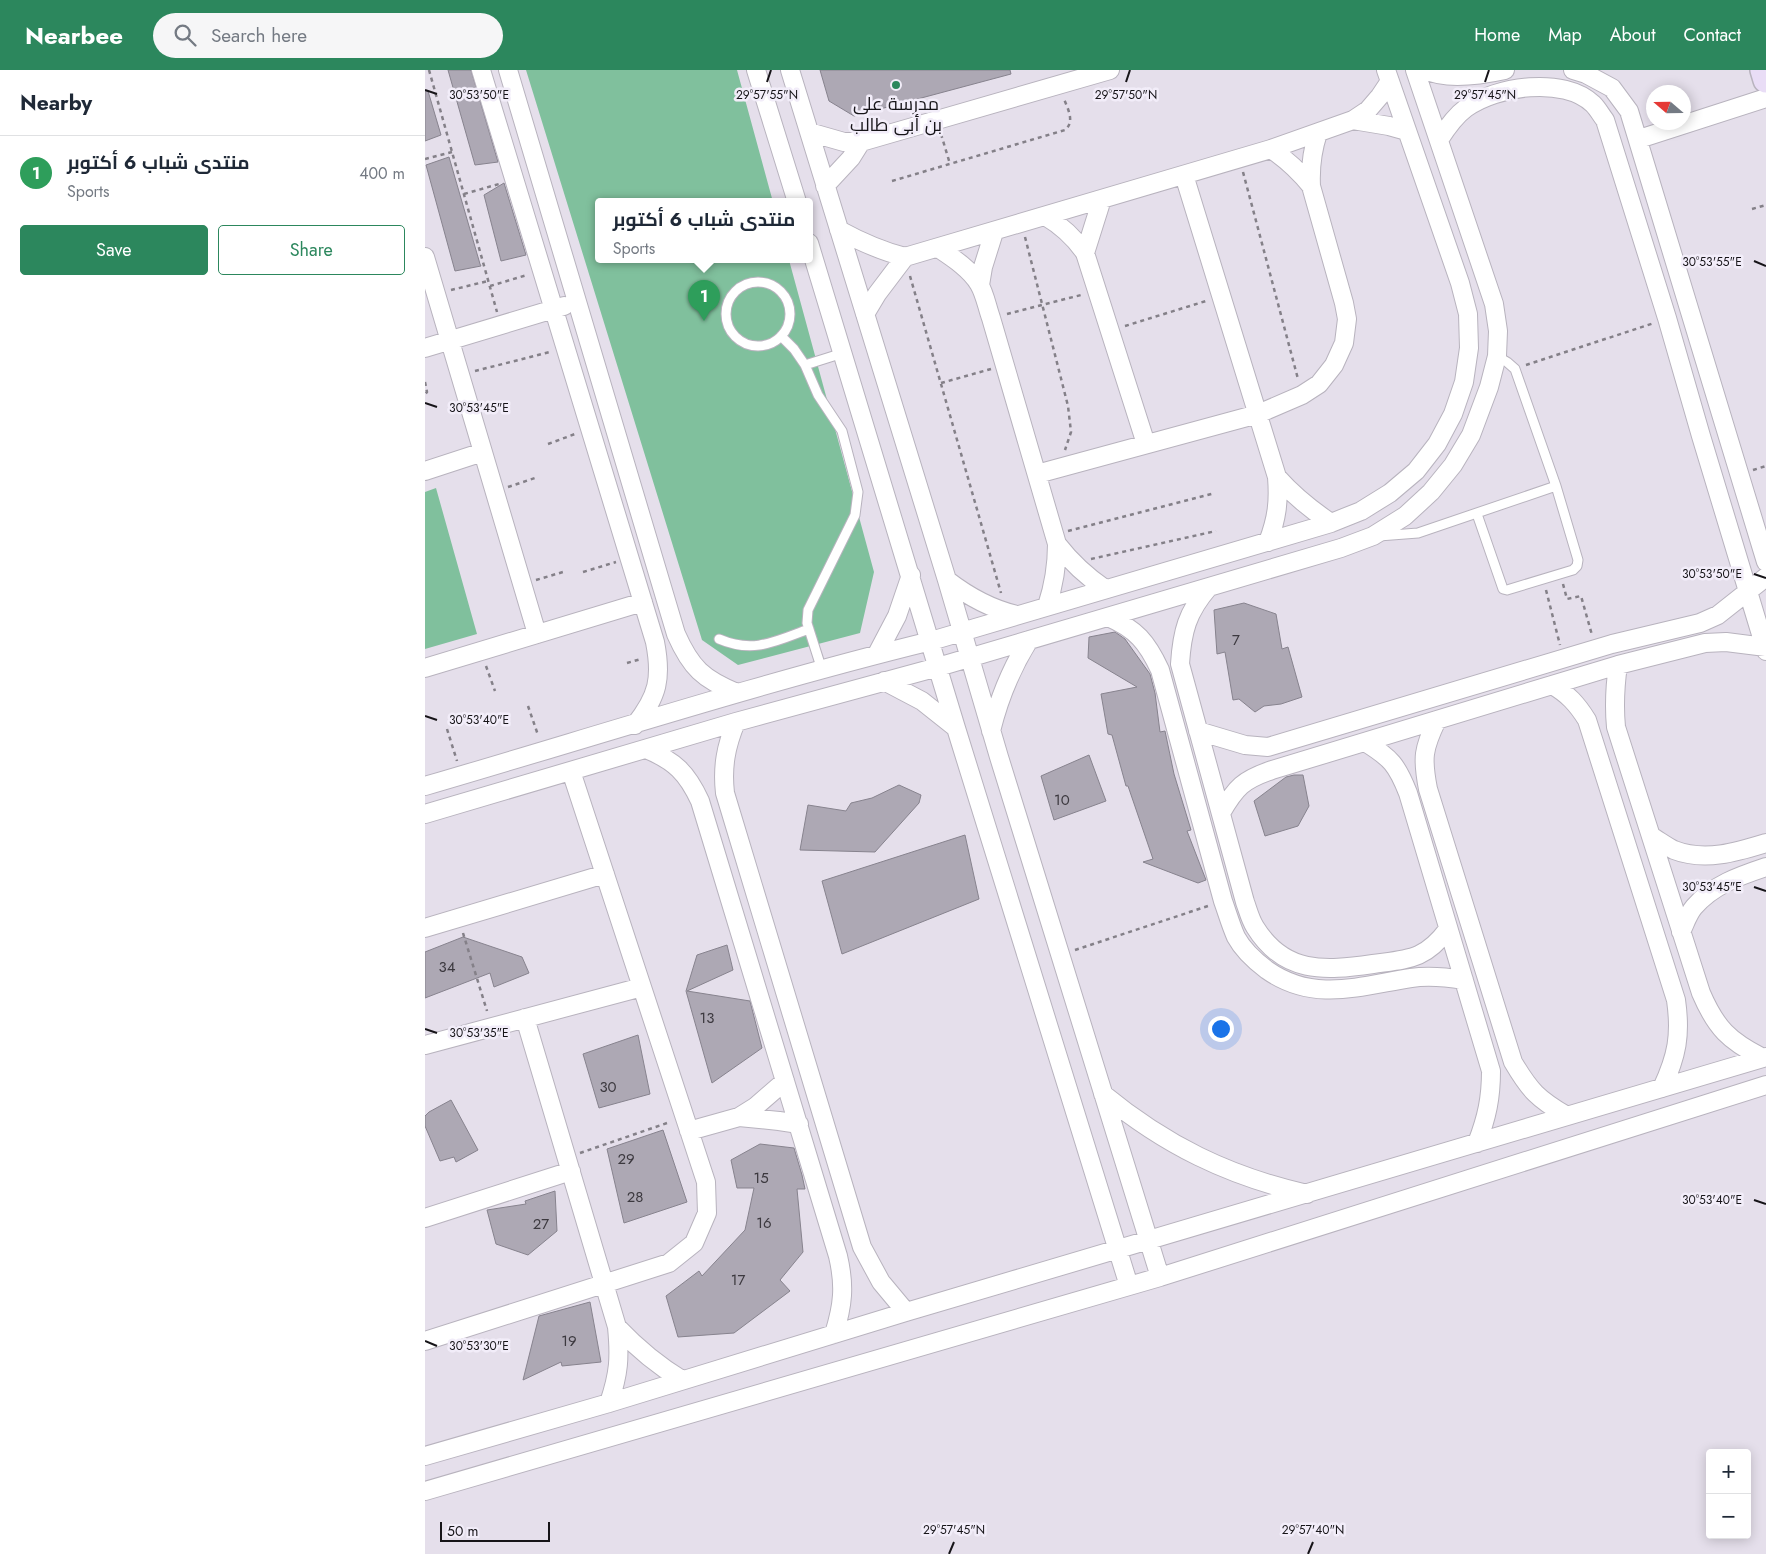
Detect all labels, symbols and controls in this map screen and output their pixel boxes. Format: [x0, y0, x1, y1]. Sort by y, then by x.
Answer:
search box [153, 13, 503, 58]
text: Nearbee [25, 18, 123, 53]
icon: search [171, 21, 199, 49]
text: Search here [211, 22, 307, 49]
text: Home [1474, 22, 1520, 48]
text: Map [1548, 22, 1582, 48]
text: About [1610, 22, 1655, 48]
text: Contact [1683, 22, 1741, 48]
marker: مدرسة على بن أبى طالب [890, 79, 902, 91]
north arrow [1646, 85, 1691, 130]
text: 30°53'50"E [449, 86, 509, 104]
text: 29°57'55"N [736, 86, 798, 104]
text: 29°57'50"N [1095, 86, 1157, 104]
text: 29°57'45"N [1454, 86, 1516, 104]
text: Nearby [20, 88, 92, 118]
place label: مدرسة على بن أبى طالب [850, 91, 942, 138]
text: منتدى شباب 6 أكتوبر [67, 149, 249, 176]
text: 1 [32, 162, 40, 185]
text: 400 m [359, 162, 405, 185]
text: Sports [67, 180, 109, 203]
popup [595, 198, 813, 263]
text: منتدى شباب 6 أكتوبر [613, 206, 795, 233]
button: Save [20, 225, 208, 275]
button: Share [218, 225, 405, 275]
text: Sports [613, 237, 655, 260]
text: 30°53'55"E [1682, 253, 1742, 271]
pin: 1 [688, 280, 720, 321]
text: 30°53'45"E [449, 399, 509, 417]
text: 30°53'50"E [1682, 565, 1742, 583]
house number: 7 [1232, 629, 1240, 651]
text: 30°53'40"E [449, 711, 509, 729]
house number: 10 [1054, 789, 1070, 811]
text: 30°53'45"E [1682, 878, 1742, 896]
house number: 34 [439, 956, 456, 978]
house number: 13 [700, 1007, 714, 1029]
your location [1208, 1016, 1234, 1042]
text: 30°53'35"E [449, 1024, 509, 1042]
house number: 30 [599, 1076, 617, 1098]
house number: 29 [617, 1148, 635, 1170]
house number: 15 [753, 1167, 769, 1189]
house number: 28 [627, 1186, 643, 1208]
text: 30°53'40"E [1682, 1191, 1742, 1209]
house number: 16 [756, 1212, 772, 1234]
house number: 27 [533, 1213, 549, 1235]
house number: 17 [731, 1269, 745, 1291]
house number: 19 [561, 1330, 577, 1352]
text: 30°53'30"E [449, 1337, 509, 1355]
map controls [1706, 1449, 1751, 1539]
button: + [1706, 1449, 1751, 1494]
button: − [1706, 1494, 1751, 1539]
scale bar [440, 1519, 550, 1542]
text: 50 m [447, 1521, 478, 1541]
text: 29°57'45"N [923, 1521, 985, 1539]
text: 29°57'40"N [1282, 1521, 1344, 1539]

